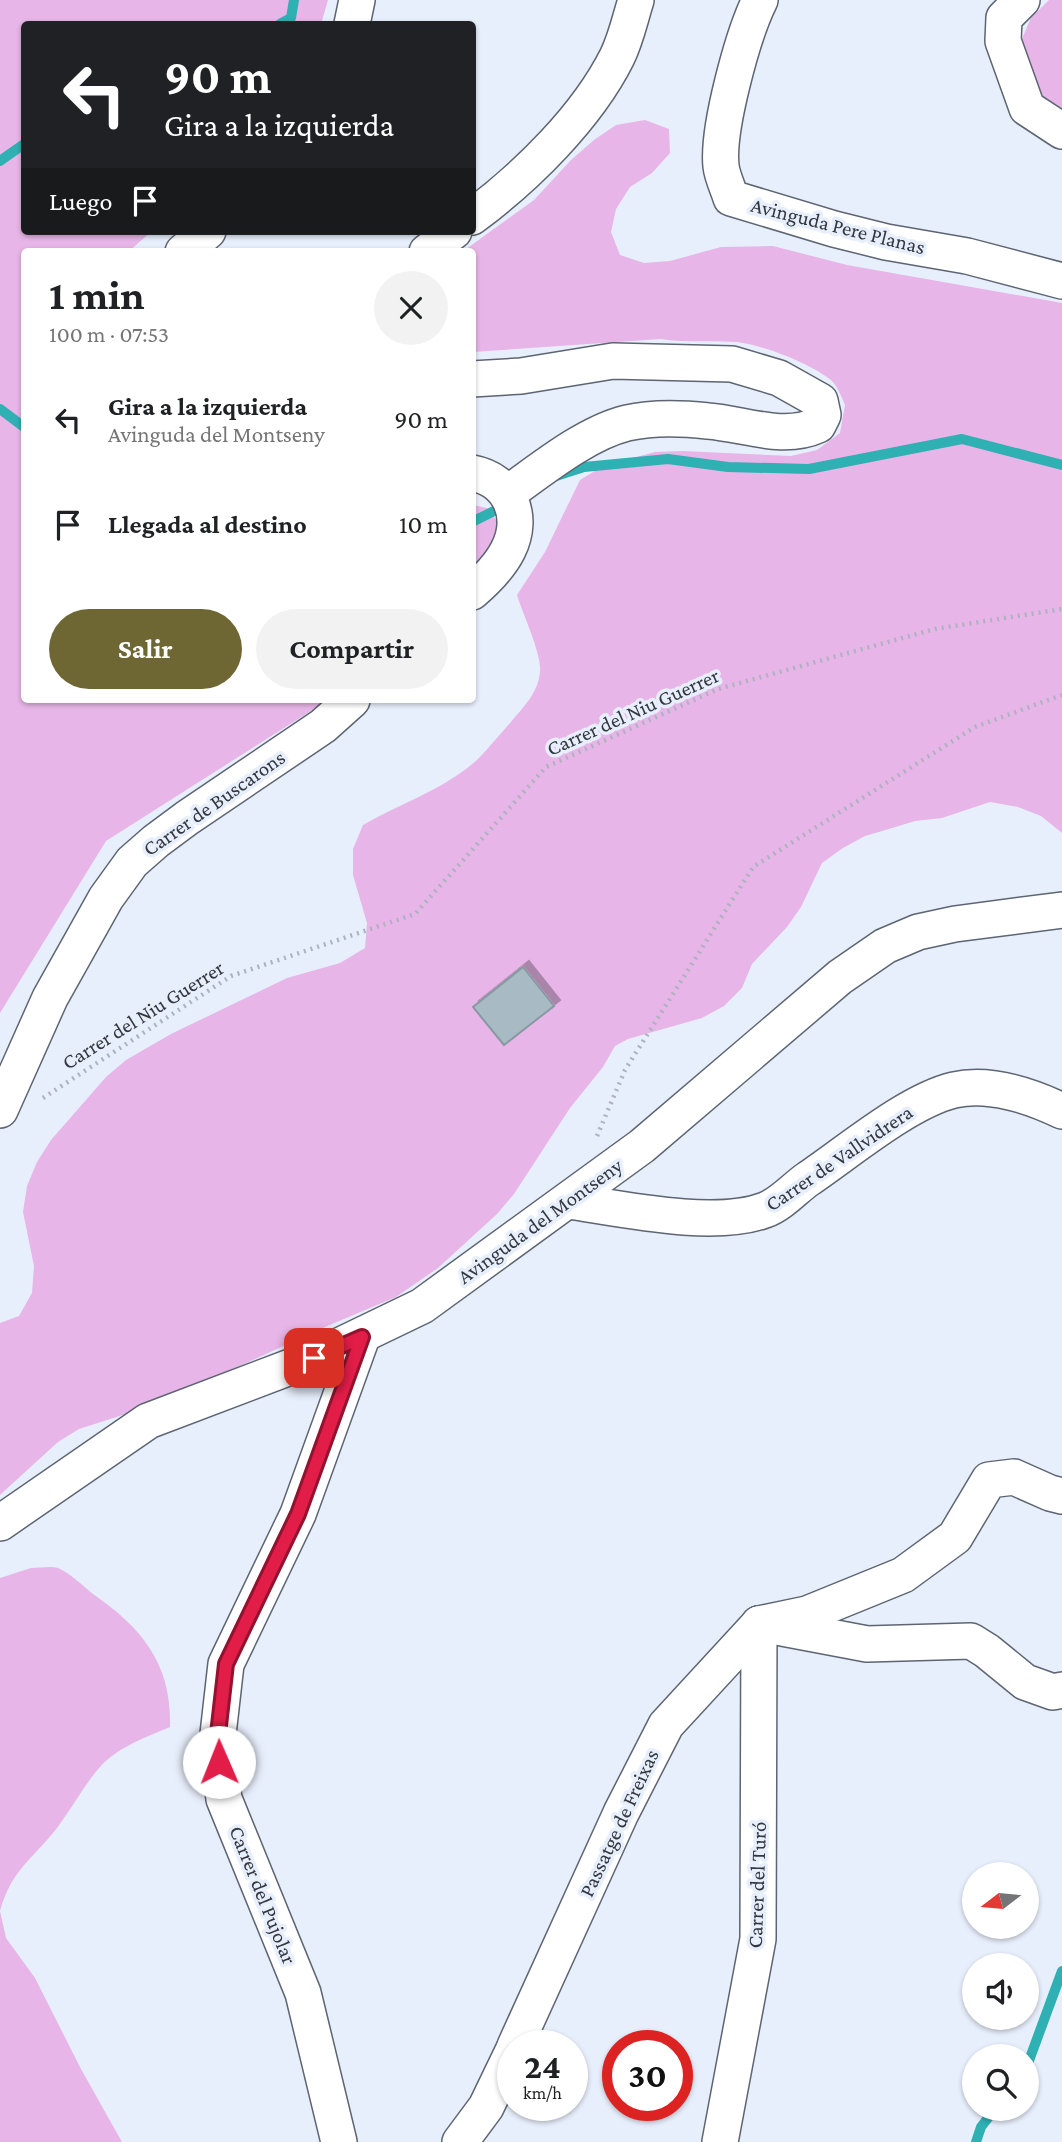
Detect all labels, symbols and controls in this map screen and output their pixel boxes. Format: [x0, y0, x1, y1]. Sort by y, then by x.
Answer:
icon: left [49, 49, 140, 140]
text: 90 m [164, 49, 271, 104]
text: Gira a la izquierda [164, 107, 394, 143]
icon: arrive [126, 182, 164, 220]
text: Luego [49, 187, 112, 216]
street label: Avinguda Pere Planas [748, 193, 928, 259]
text: 1 min [49, 271, 145, 318]
button: close [374, 271, 448, 345]
text: 100 m · 07:53 [49, 321, 169, 347]
text: Gira a la izquierda [108, 392, 307, 421]
icon: left [49, 401, 87, 439]
text: 90 m [394, 405, 448, 434]
text: Avinguda del Montseny [108, 421, 325, 447]
icon: arrive [49, 506, 87, 544]
text: Llegada al destino [108, 510, 307, 539]
text: 10 m [399, 510, 448, 539]
button: Salir [49, 609, 242, 689]
button: Compartir [256, 609, 448, 689]
street label: Carrer del Niu Guerrer [543, 663, 723, 761]
street label: Carrer de Buscarons [138, 745, 290, 861]
street label: Carrer del Niu Guerrer [58, 955, 229, 1074]
street label: Carrer de Vallvidrera [761, 1100, 917, 1216]
street label: Avinguda del Montseny [453, 1153, 627, 1289]
pin [284, 1328, 344, 1388]
icon: arrive [295, 1339, 333, 1377]
position arrow [182, 1725, 256, 1799]
street label: Passatge de Freixas [574, 1745, 664, 1901]
street label: Carrer del Turó [743, 1821, 771, 1949]
street label: Carrer del Pujolar [224, 1822, 302, 1968]
north arrow [962, 1862, 1040, 1939]
map controls [962, 1862, 1039, 2121]
button: sound [962, 1953, 1039, 2030]
speed limit sign: 30 [602, 2030, 693, 2121]
button: search [962, 2044, 1039, 2121]
text: 24 [524, 2047, 561, 2086]
text: km/h [523, 2083, 562, 2103]

